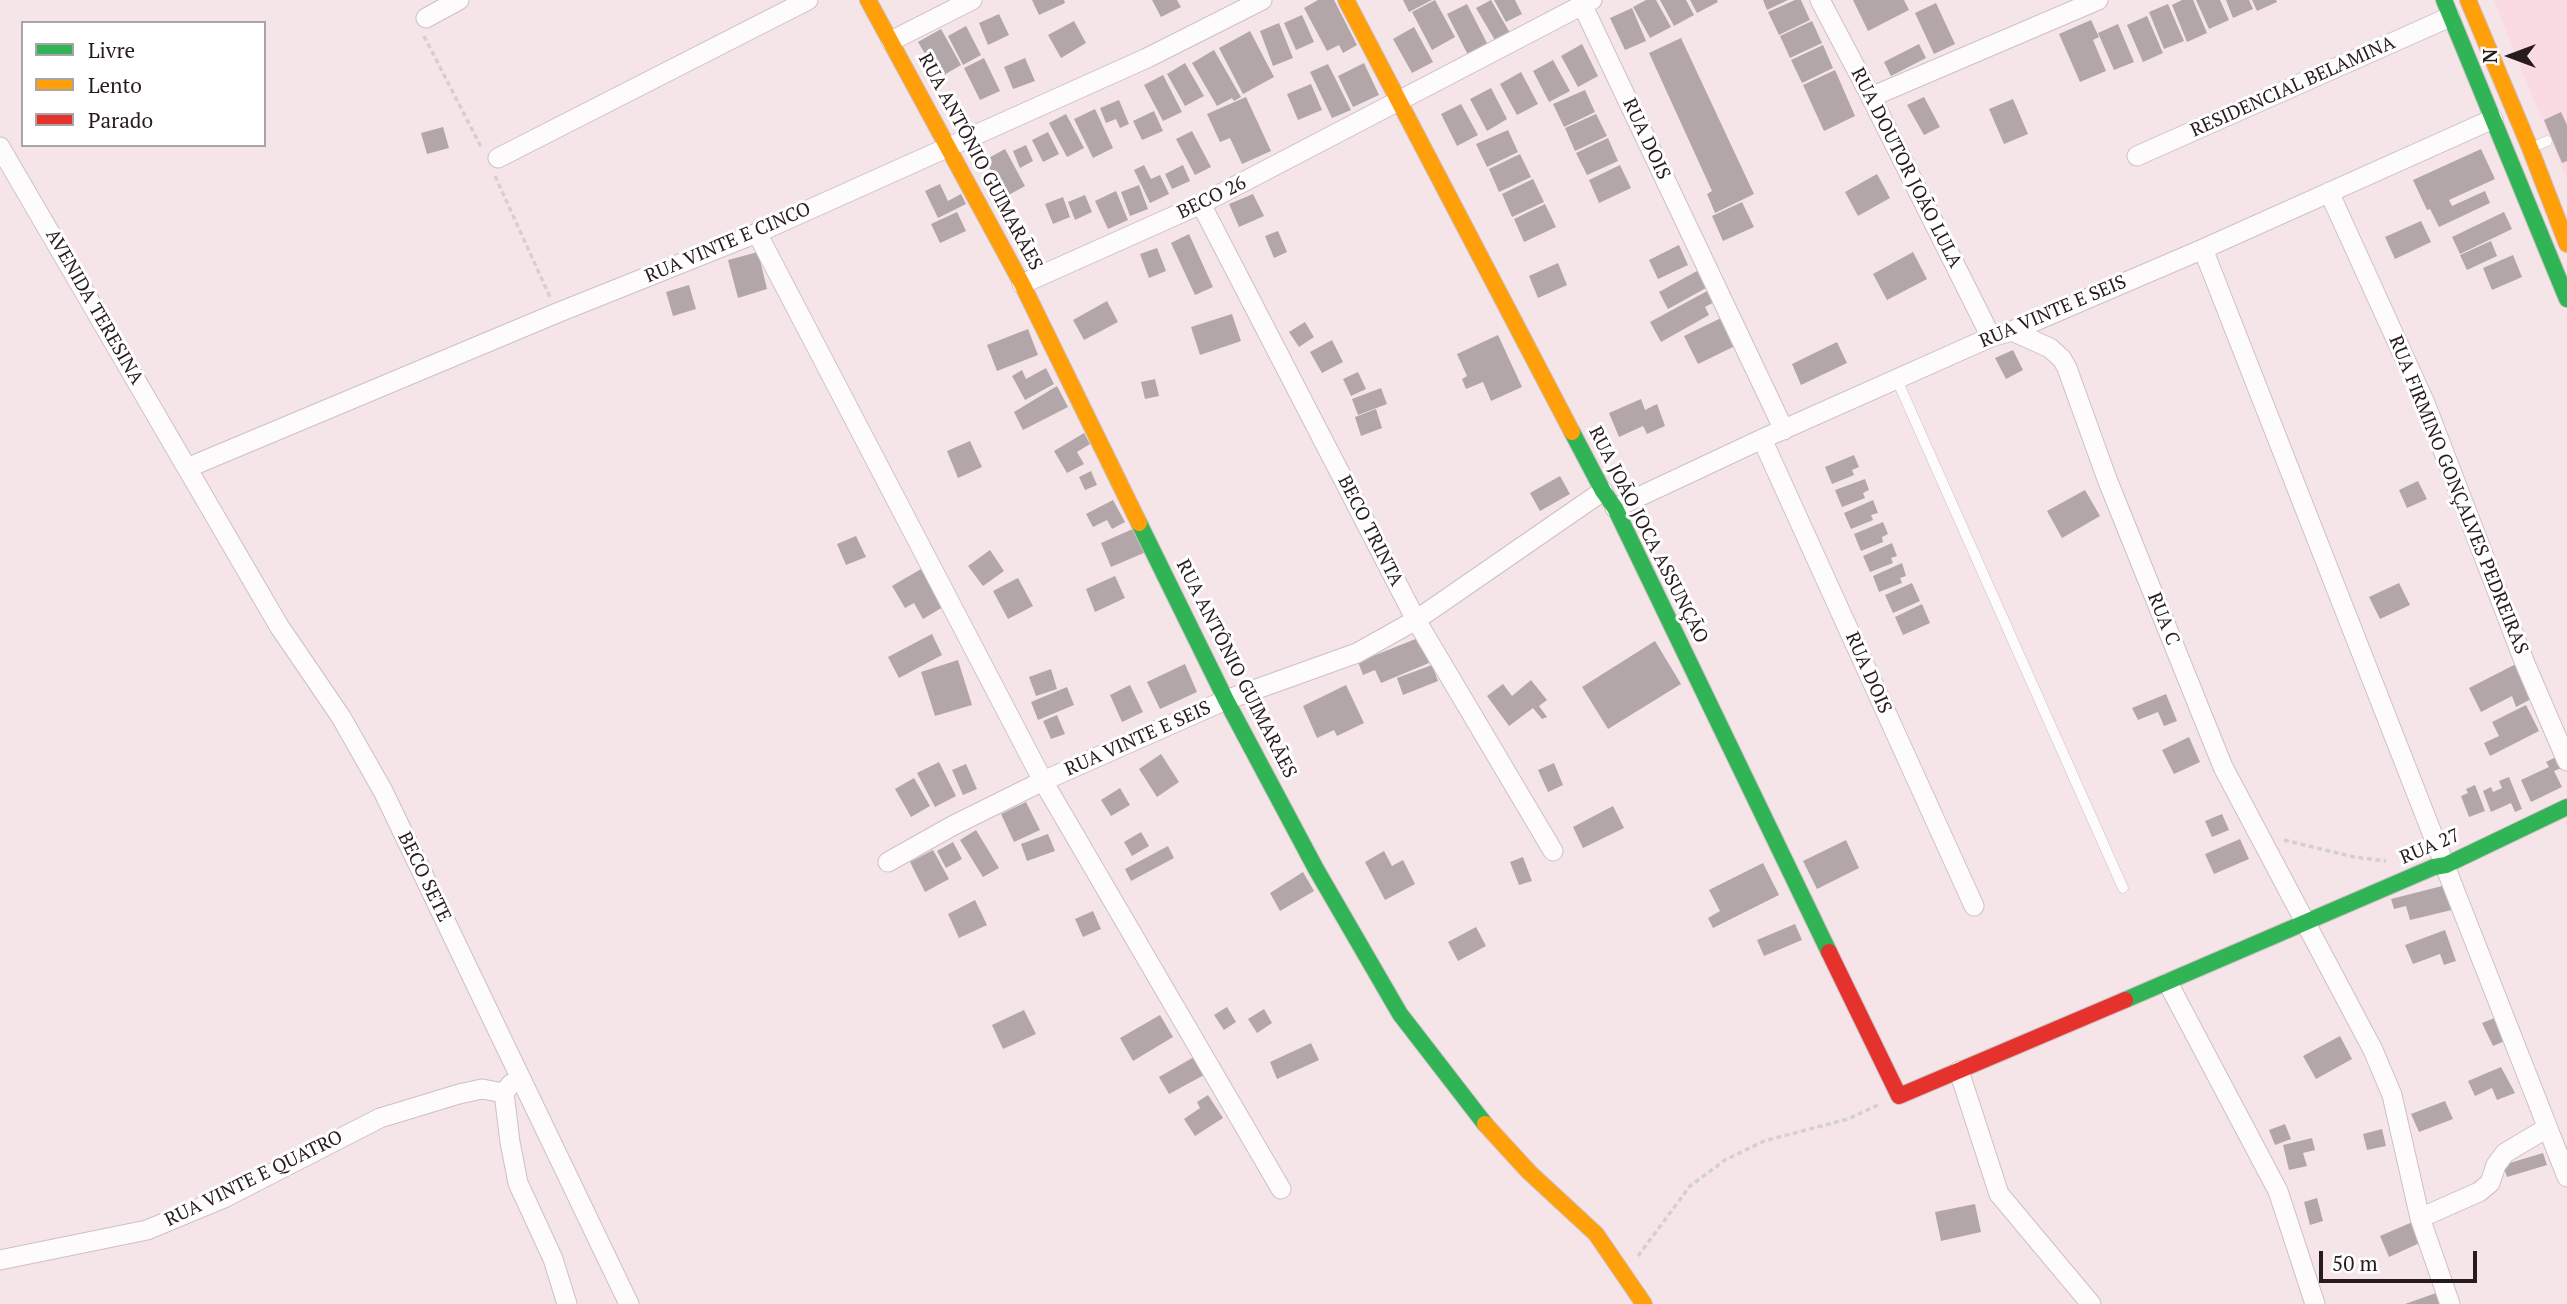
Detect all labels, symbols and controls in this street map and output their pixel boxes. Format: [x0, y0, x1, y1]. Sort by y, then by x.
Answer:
legend [21, 21, 266, 147]
north arrow [2476, 21, 2546, 91]
street label: RESIDENCIAL BELAMINA [2187, 32, 2399, 142]
text: Livre [88, 36, 135, 64]
text: N [2477, 49, 2502, 63]
street label: RUA ANTÔNIO GUIMARÃES [913, 50, 1047, 274]
street label: RUA DOUTOR JOÃO LULA [1846, 64, 1966, 272]
text: Lento [88, 71, 142, 99]
street label: RUA DOIS [1617, 95, 1675, 183]
text: Parado [88, 106, 153, 134]
street label: BECO 26 [1174, 172, 1250, 224]
street label: RUA VINTE E CINCO [642, 198, 814, 288]
street label: AVENIDA TERESINA [40, 225, 148, 389]
street label: RUA VINTE E SEIS [1976, 271, 2130, 353]
street label: RUA FIRMINO GONÇALVES PEDREIRAS [2383, 332, 2533, 658]
street label: RUA JOÃO JOCA ASSUNÇÃO [1583, 423, 1713, 647]
street label: BECO TRINTA [1332, 472, 1408, 590]
street label: RUA ANTÔNIO GUIMARÃES [1171, 556, 1301, 782]
street label: RUA C [2142, 589, 2184, 649]
street label: RUA DOIS [1840, 629, 1896, 717]
street label: RUA VINTE E SEIS [1062, 697, 1214, 781]
street label: RUA 27 [2397, 824, 2463, 870]
street label: BECO SETE [392, 828, 456, 926]
street label: RUA VINTE E QUATRO [161, 1126, 347, 1232]
scale bar [2322, 1238, 2480, 1282]
text: 50 m [2332, 1249, 2378, 1277]

